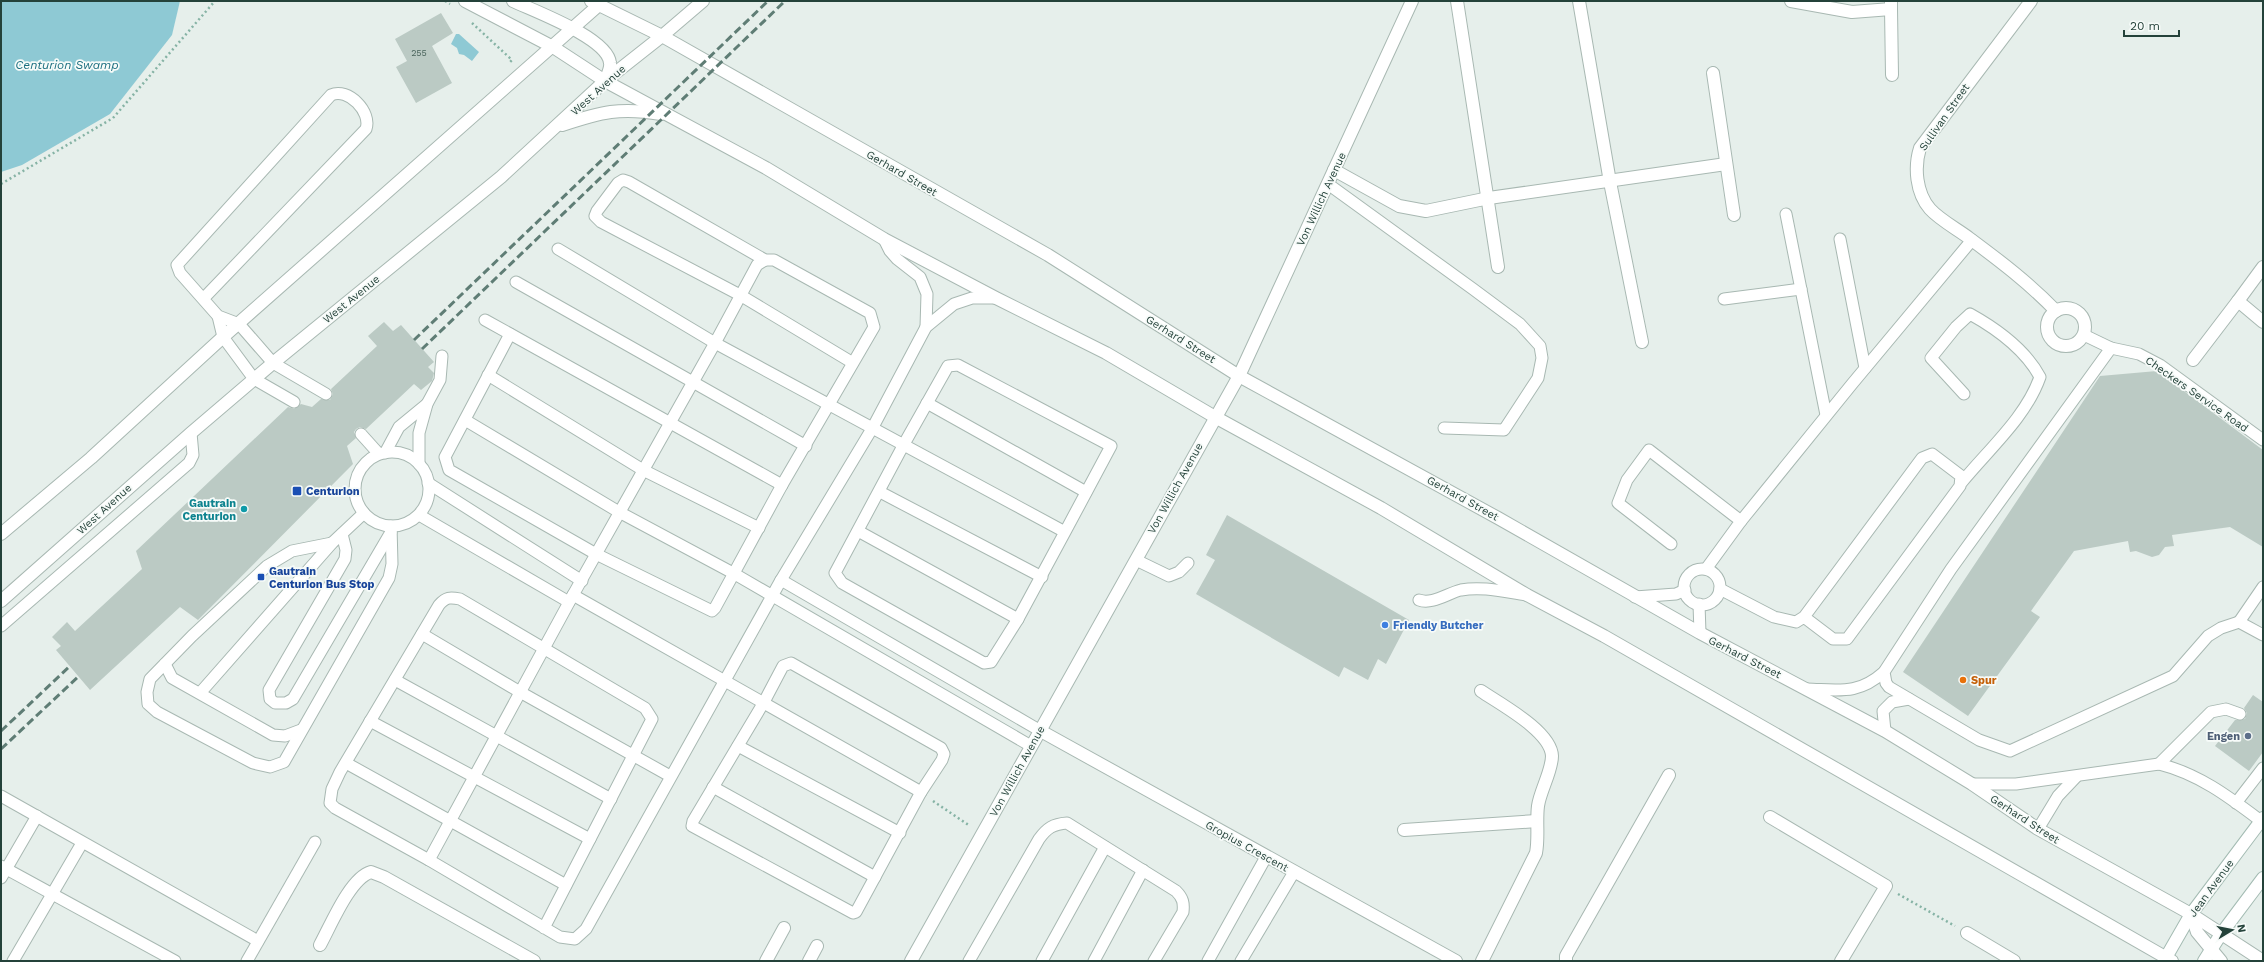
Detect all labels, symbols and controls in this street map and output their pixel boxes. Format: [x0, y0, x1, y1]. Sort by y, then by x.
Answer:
scale bar [2124, 12, 2179, 38]
text: 20 m [2130, 19, 2160, 33]
house number: 255 [411, 48, 427, 58]
water label: Centurion Swamp [15, 58, 119, 72]
street label: West Avenue [568, 62, 628, 118]
street label: Sullivan Street [1916, 81, 1973, 153]
street label: Gerhard Street [864, 148, 940, 199]
street label: Von Willich Avenue [1294, 150, 1349, 248]
street label: West Avenue [320, 273, 382, 326]
street label: Gerhard Street [1143, 313, 1218, 366]
street label: Checkers Service Road [2143, 354, 2251, 435]
street label: Von Willich Avenue [1145, 441, 1206, 536]
street label: Gerhard Street [1425, 473, 1501, 524]
street label: West Avenue [74, 481, 134, 537]
marker: Centurion [291, 485, 303, 497]
place label: Centurion [306, 485, 360, 498]
place label: Gautrain Centurion [182, 497, 236, 523]
marker: Gautrain Centurion [239, 504, 249, 514]
place label: Gautrain Centurion Bus Stop [269, 565, 375, 591]
marker: Gautrain Centurion Bus Stop [256, 572, 266, 582]
place label: Friendly Butcher [1393, 619, 1484, 632]
marker: Friendly Butcher [1380, 620, 1390, 630]
street label: Gerhard Street [1706, 634, 1784, 682]
place label: Spur [1971, 674, 1997, 687]
marker: Spur [1958, 675, 1968, 685]
street label: Von Willich Avenue [987, 724, 1048, 819]
place label: Engen [2207, 730, 2240, 743]
marker: Engen [2243, 731, 2253, 741]
street label: Gerhard Street [1988, 792, 2062, 847]
street label: Gropius Crescent [1203, 818, 1291, 875]
street label: Jean Avenue [2186, 857, 2237, 920]
north arrow [2212, 910, 2252, 950]
text: N [2234, 923, 2248, 933]

